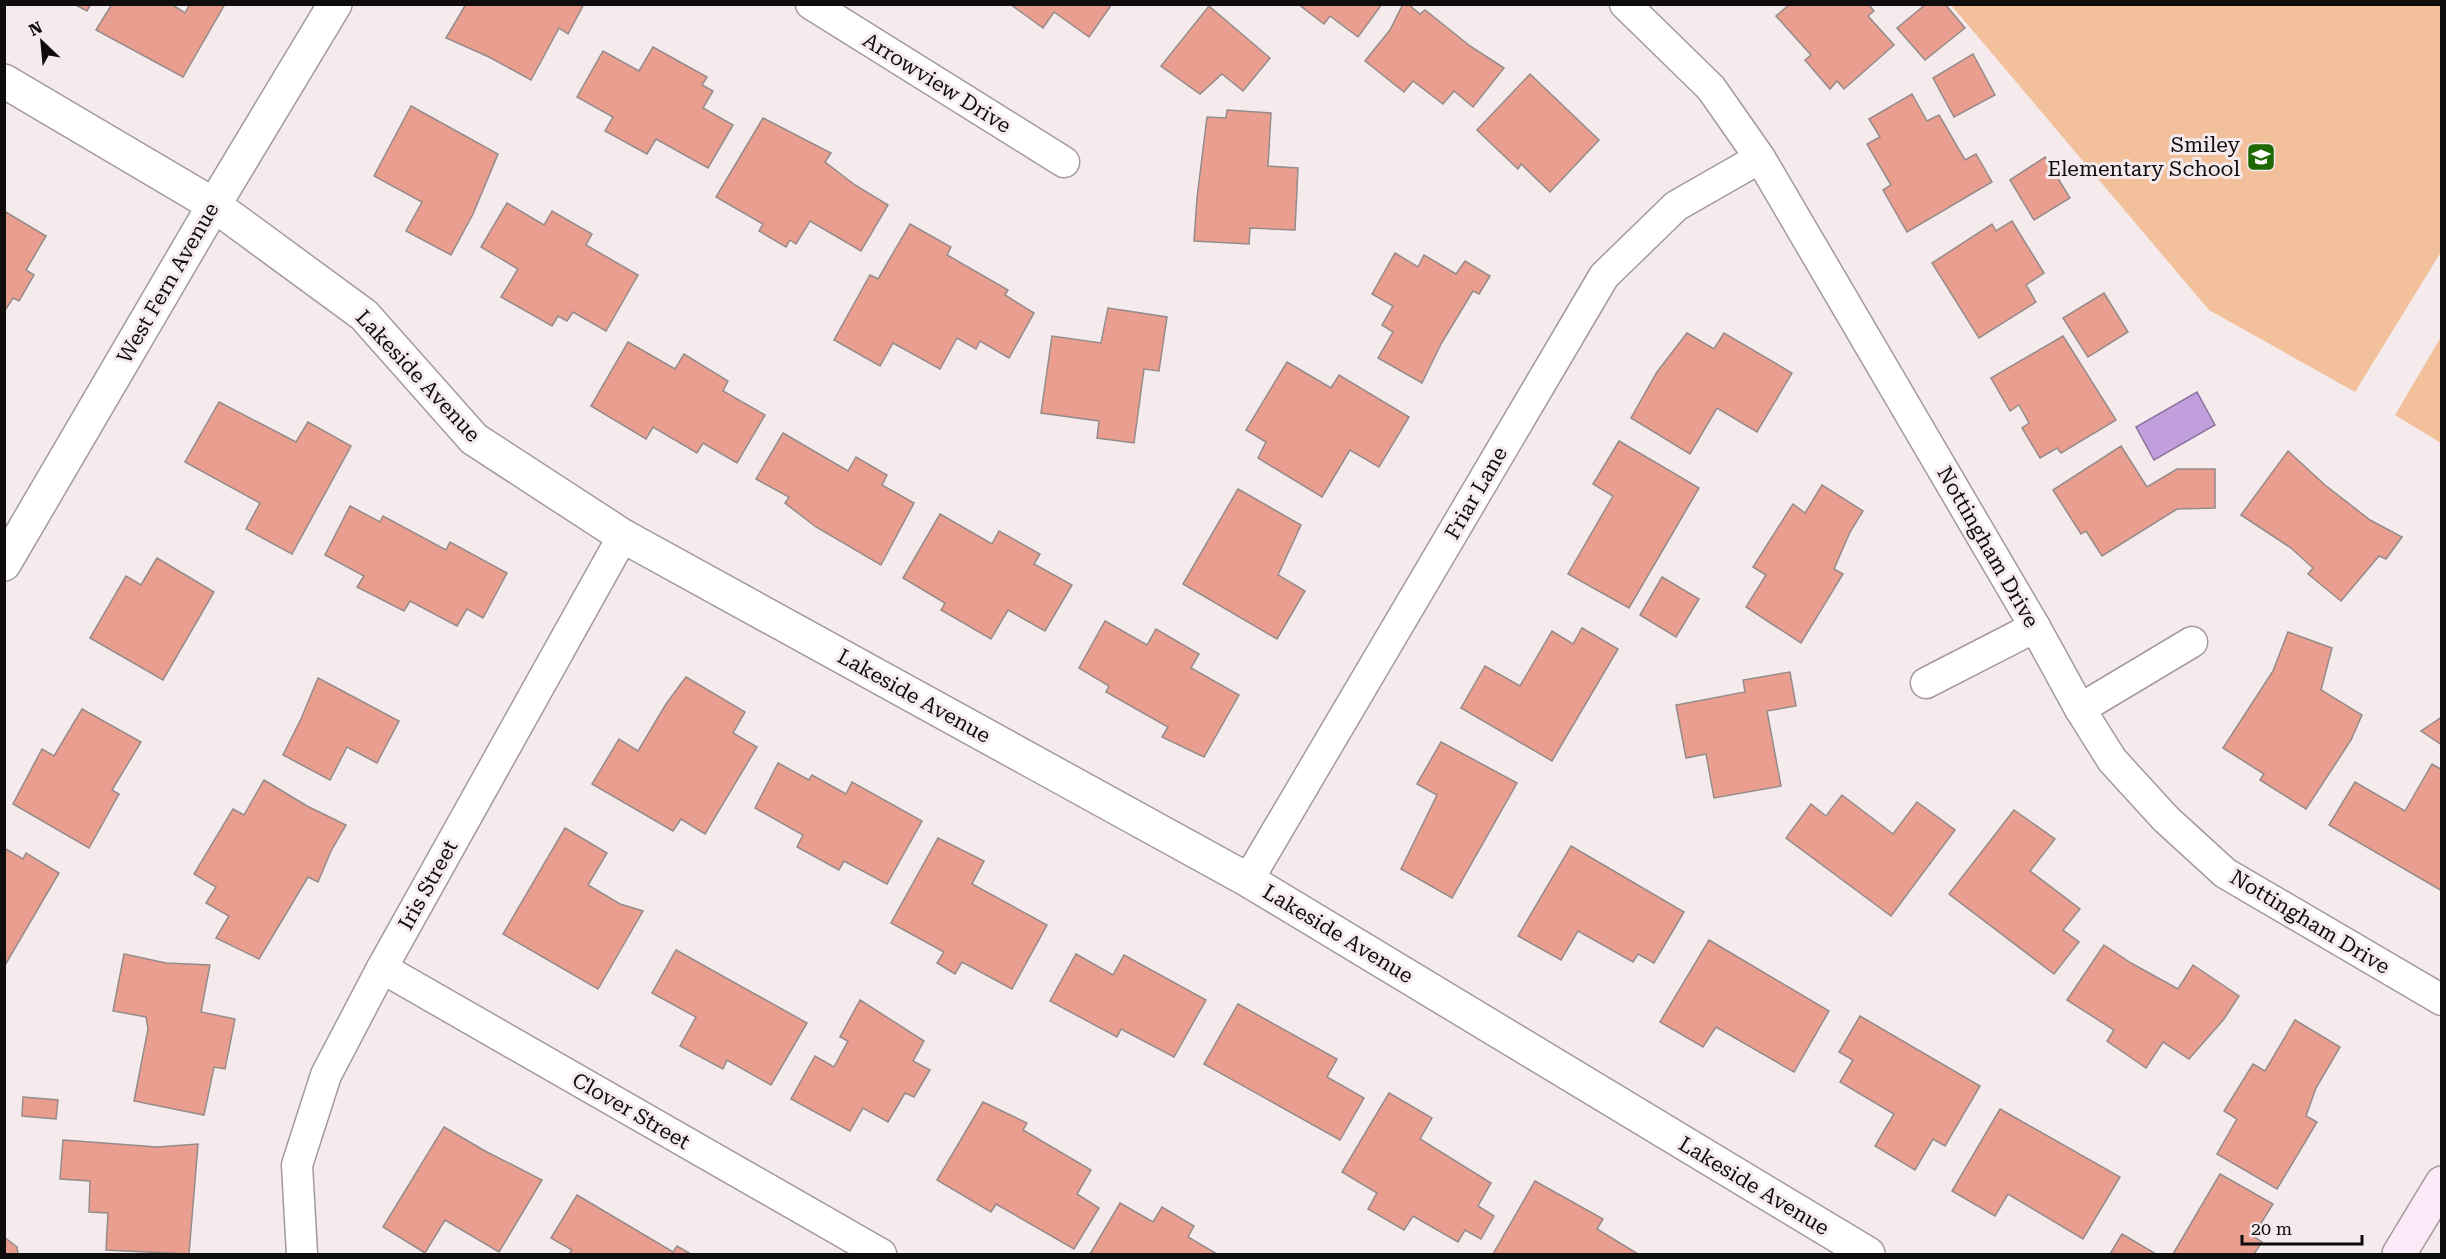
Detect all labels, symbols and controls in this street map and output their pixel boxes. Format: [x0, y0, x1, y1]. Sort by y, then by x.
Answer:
north arrow [12, 12, 72, 72]
text: N [26, 18, 45, 40]
street label: Arrowview Drive [859, 28, 1015, 138]
place label: Smiley Elementary School [2047, 133, 2241, 181]
school or university icon: Smiley Elementary School [2245, 141, 2277, 173]
street label: West Fern Avenue [112, 199, 224, 367]
street label: Lakeside Avenue [351, 305, 485, 447]
street label: Friar Lane [1440, 443, 1512, 543]
street label: Nottingham Drive [1932, 462, 2044, 632]
street label: Lakeside Avenue [833, 644, 995, 748]
street label: Iris Street [394, 836, 463, 934]
street label: Nottingham Drive [2226, 865, 2394, 979]
street label: Lakeside Avenue [1258, 880, 1418, 988]
street label: Clover Street [568, 1068, 694, 1154]
street label: Lakeside Avenue [1674, 1132, 1834, 1240]
scale bar [2242, 1208, 2362, 1246]
text: 20 m [2251, 1218, 2292, 1239]

